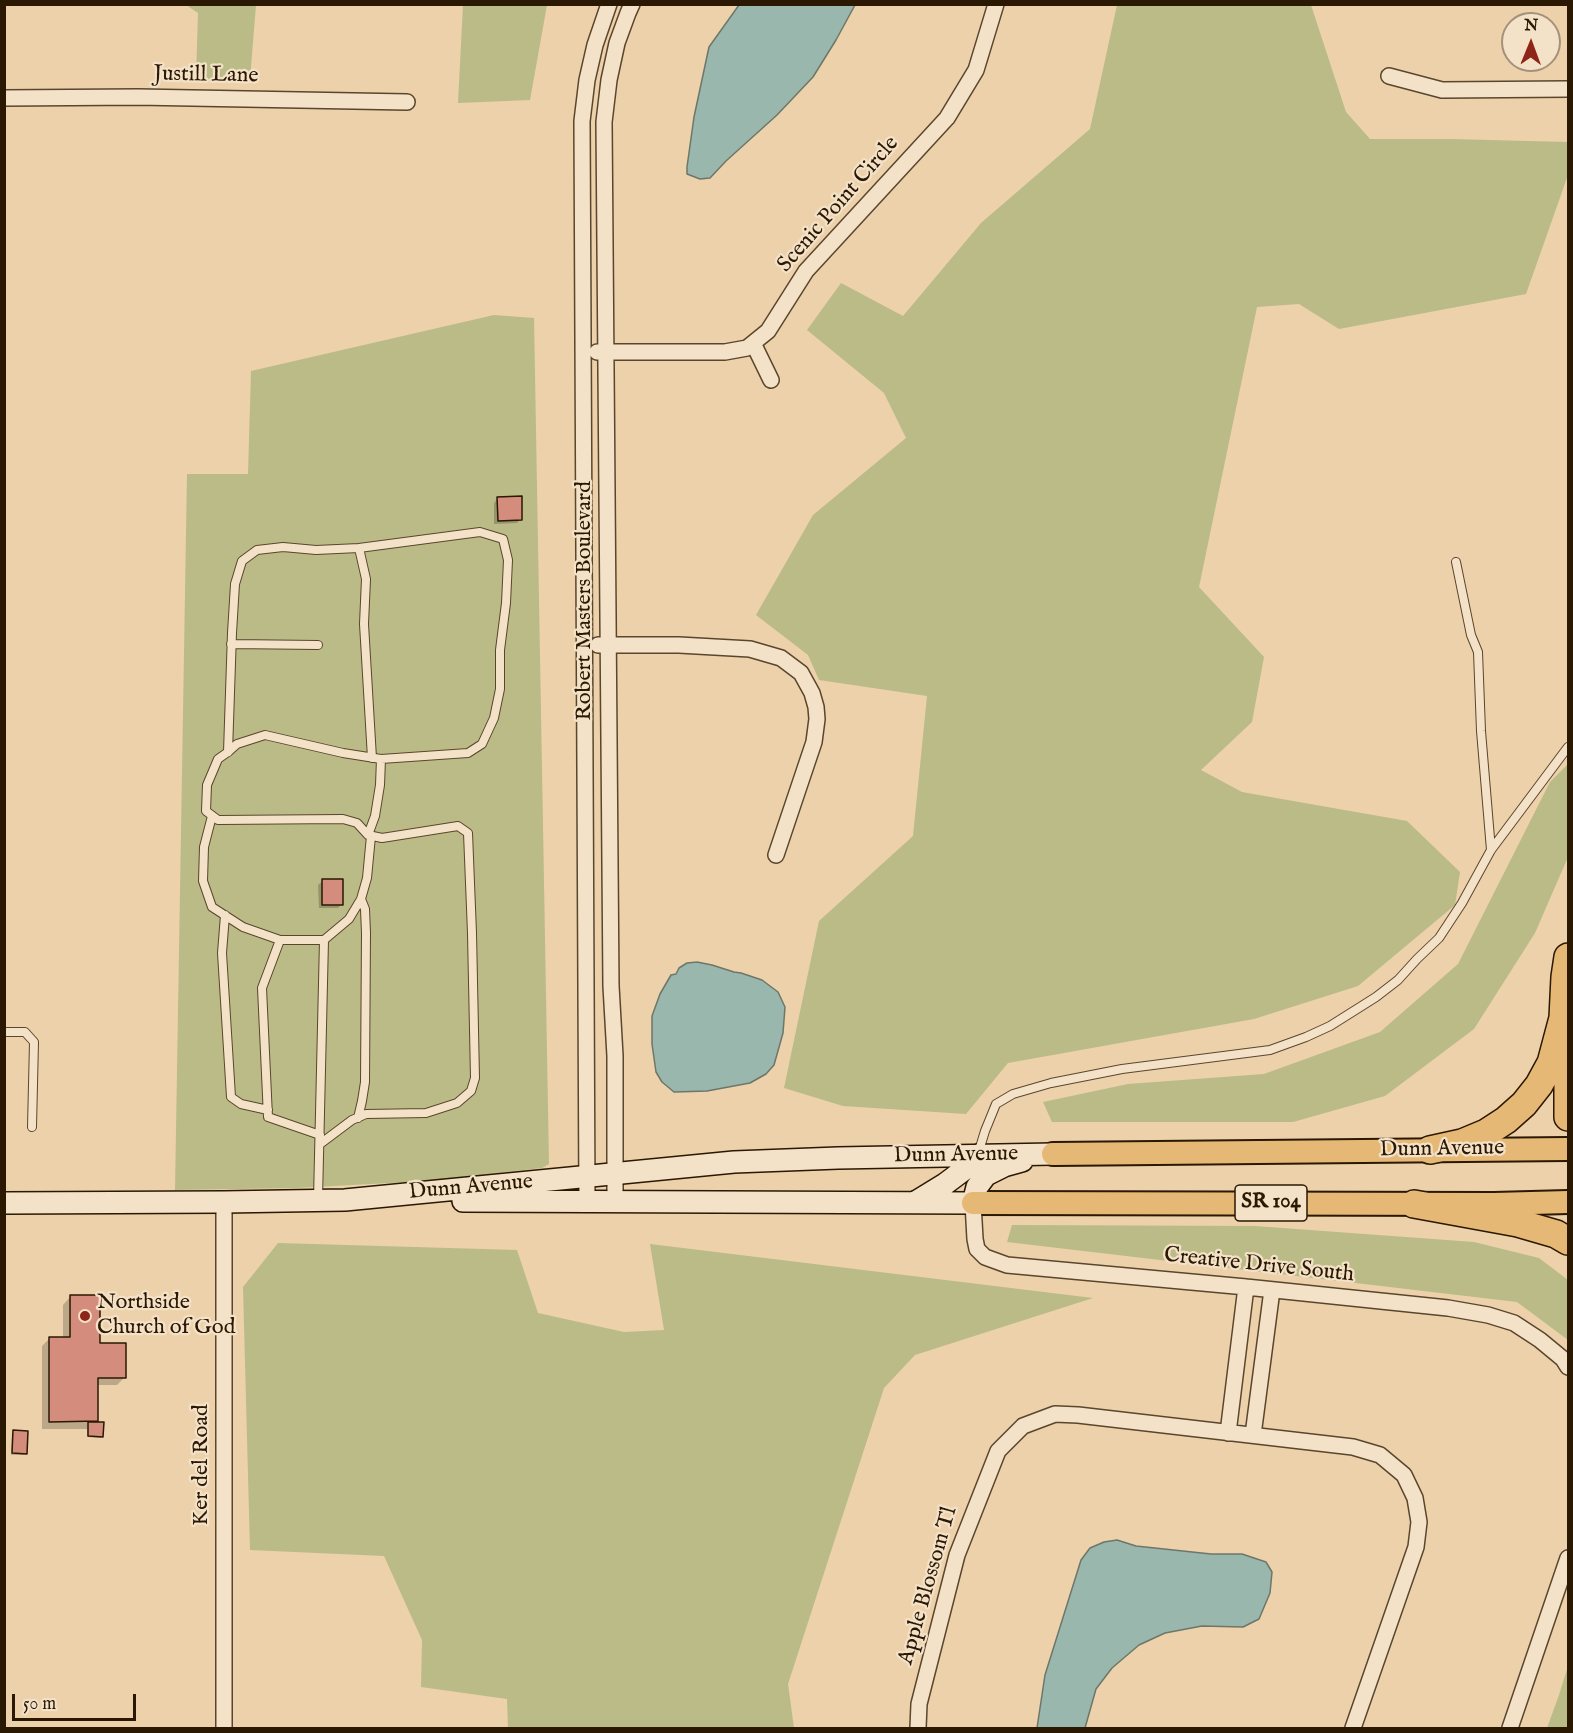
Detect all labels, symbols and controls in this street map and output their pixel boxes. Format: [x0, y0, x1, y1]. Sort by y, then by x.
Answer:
north arrow [1501, 12, 1561, 72]
text: N [1524, 16, 1538, 36]
street label: Justill Lane [153, 62, 259, 90]
street label: Scenic Point Circle [773, 132, 905, 278]
street label: Robert Masters Boulevard [572, 481, 598, 721]
street label: Dunn Avenue [1380, 1136, 1504, 1164]
street label: Dunn Avenue [894, 1142, 1018, 1170]
street label: Dunn Avenue [408, 1169, 534, 1207]
road number: SR 104 [1235, 1185, 1307, 1221]
street label: Creative Drive South [1163, 1243, 1355, 1289]
place label: Northside Church of God [97, 1290, 235, 1342]
marker: Northside Church of God [78, 1309, 92, 1323]
street label: Ker del Road [189, 1404, 215, 1526]
street label: Apple Blossom Tl [894, 1504, 964, 1668]
scale bar [15, 1682, 140, 1720]
text: 50 m [23, 1693, 56, 1716]

